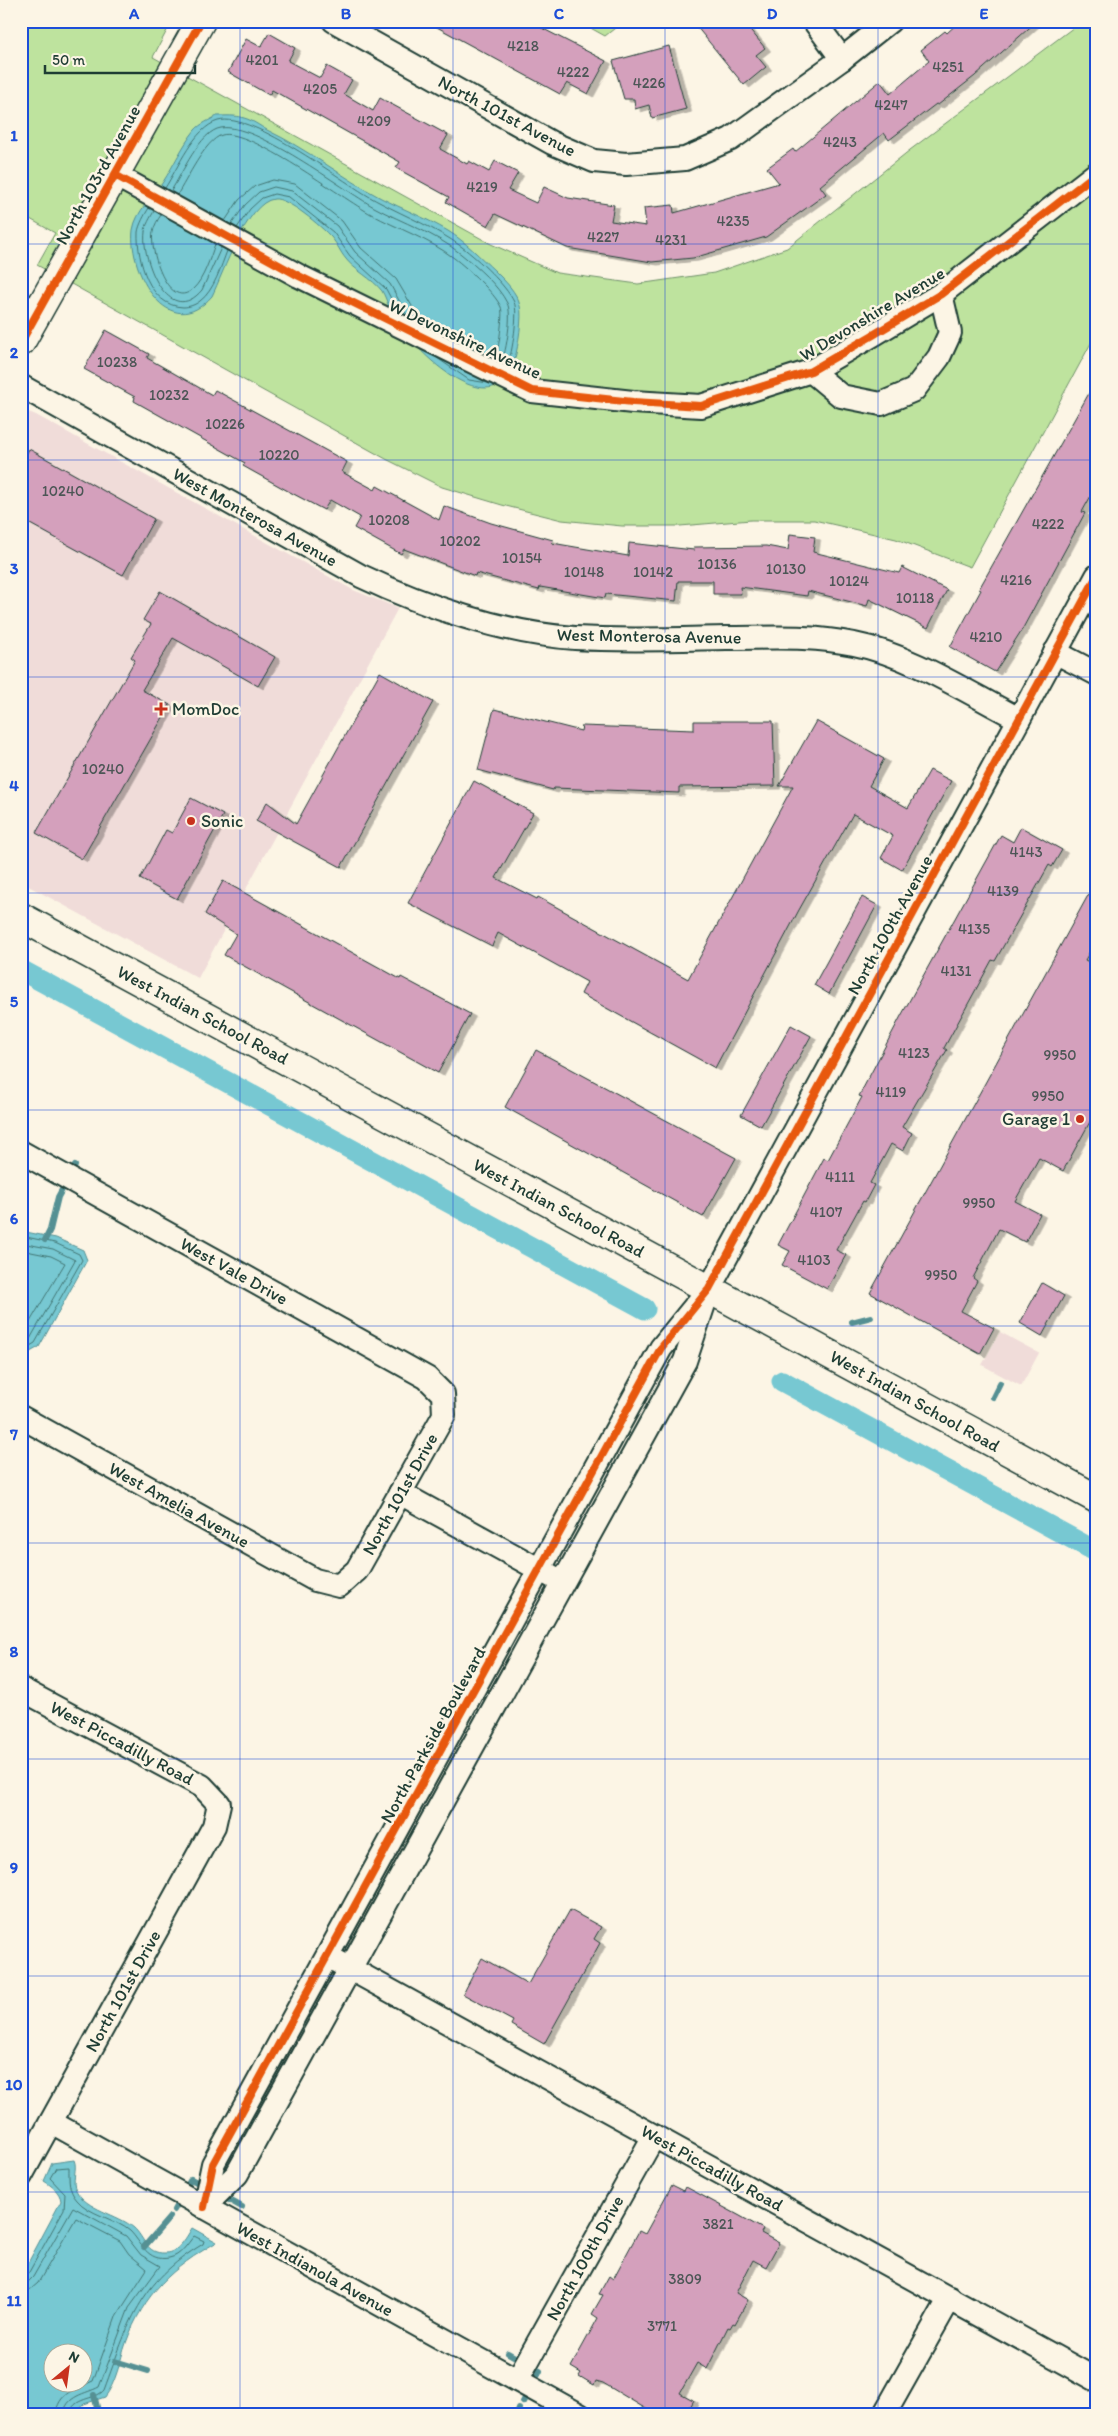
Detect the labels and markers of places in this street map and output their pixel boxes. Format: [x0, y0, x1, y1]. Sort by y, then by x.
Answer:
place label: MomDoc [172, 698, 239, 720]
marker: MomDoc [154, 702, 168, 716]
place label: Sonic [201, 810, 243, 832]
marker: Sonic [185, 815, 197, 827]
place label: Garage 1 [1002, 1108, 1070, 1130]
marker: Garage 1 [1074, 1113, 1086, 1125]

